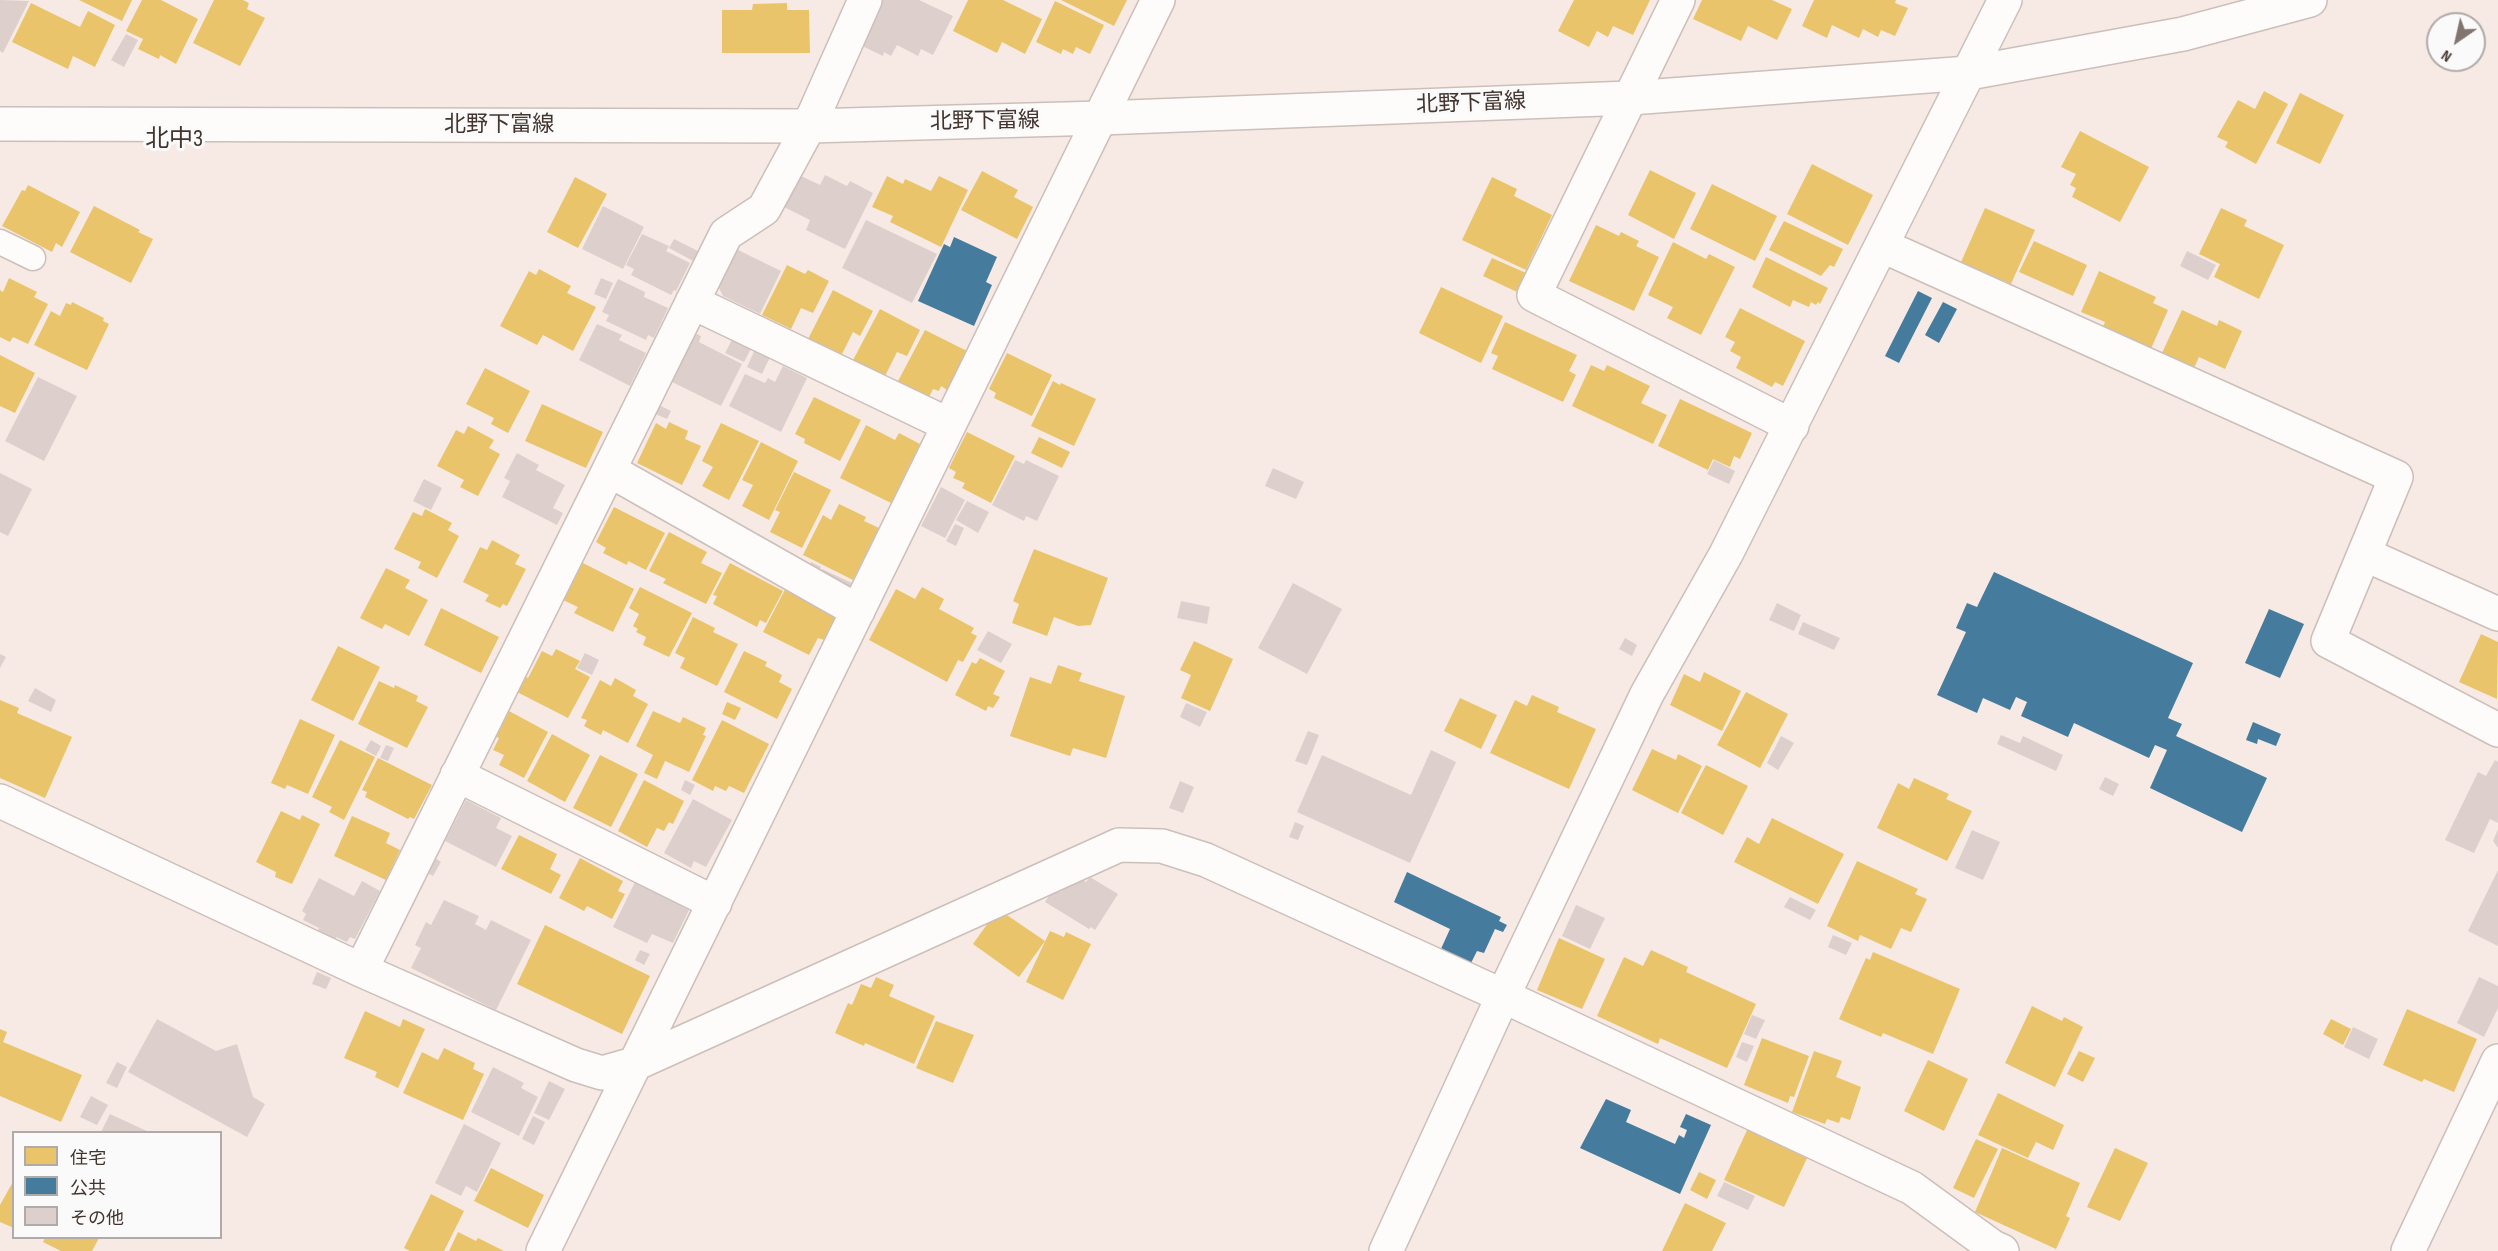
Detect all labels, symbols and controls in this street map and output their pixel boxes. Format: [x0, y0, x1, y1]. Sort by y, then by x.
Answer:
north arrow [2426, 12, 2486, 72]
text: N [2438, 45, 2456, 66]
street label: 北野下富線 [1416, 89, 1526, 119]
street label: 北野下富線 [930, 108, 1040, 136]
street label: 北野下富線 [444, 112, 554, 138]
district label: 北中3 [145, 126, 203, 154]
legend [12, 1131, 222, 1239]
text: 住宅 [70, 1148, 106, 1169]
text: 公共 [70, 1178, 106, 1199]
text: その他 [70, 1208, 124, 1229]

